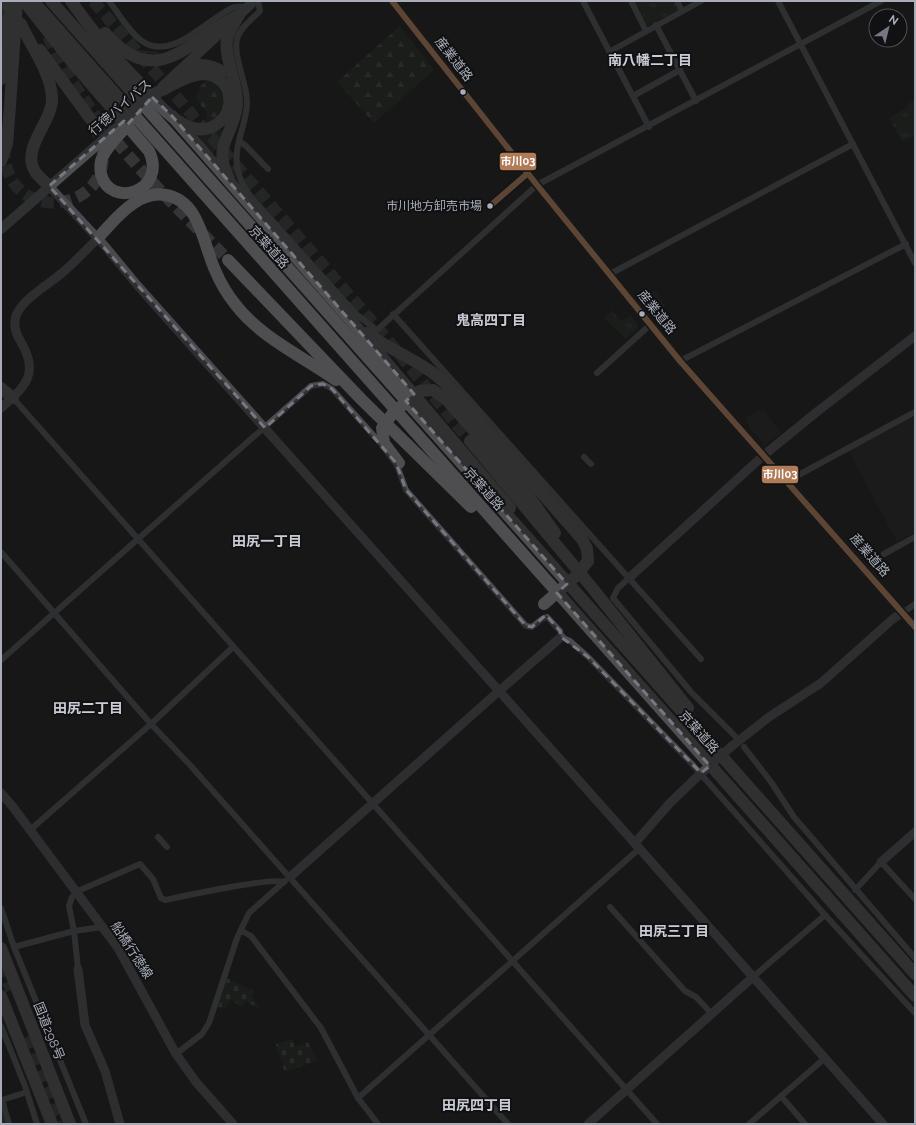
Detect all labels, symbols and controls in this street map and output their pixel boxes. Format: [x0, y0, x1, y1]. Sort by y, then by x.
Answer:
north arrow [868, 8, 908, 48]
text: N [886, 12, 901, 28]
street label: 産業道路 [432, 34, 476, 84]
district label: 南八幡二丁目 [608, 52, 692, 68]
street label: 行徳バイパス [86, 76, 154, 138]
unlabelled marker [458, 87, 468, 97]
line badge: 市川03 [499, 152, 537, 171]
text: 市川03 [501, 155, 535, 168]
place label: 市川地方卸売市場 [386, 199, 482, 213]
marker: 市川地方卸売市場 [485, 201, 495, 211]
street label: 京葉道路 [246, 223, 292, 271]
street label: 産業道路 [635, 287, 679, 337]
unlabelled marker [637, 309, 647, 319]
district label: 鬼高四丁目 [456, 312, 526, 328]
street label: 京葉道路 [461, 465, 507, 513]
line badge: 市川03 [761, 465, 799, 484]
text: 市川03 [763, 468, 797, 481]
street label: 産業道路 [847, 530, 893, 580]
district label: 田尻一丁目 [232, 533, 302, 549]
district label: 田尻二丁目 [53, 700, 123, 716]
street label: 京葉道路 [676, 708, 722, 756]
street label: 船橋行徳線 [108, 919, 156, 981]
district label: 田尻三丁目 [639, 923, 709, 939]
street label: 国道298号 [31, 1000, 67, 1062]
district label: 田尻四丁目 [442, 1097, 512, 1113]

